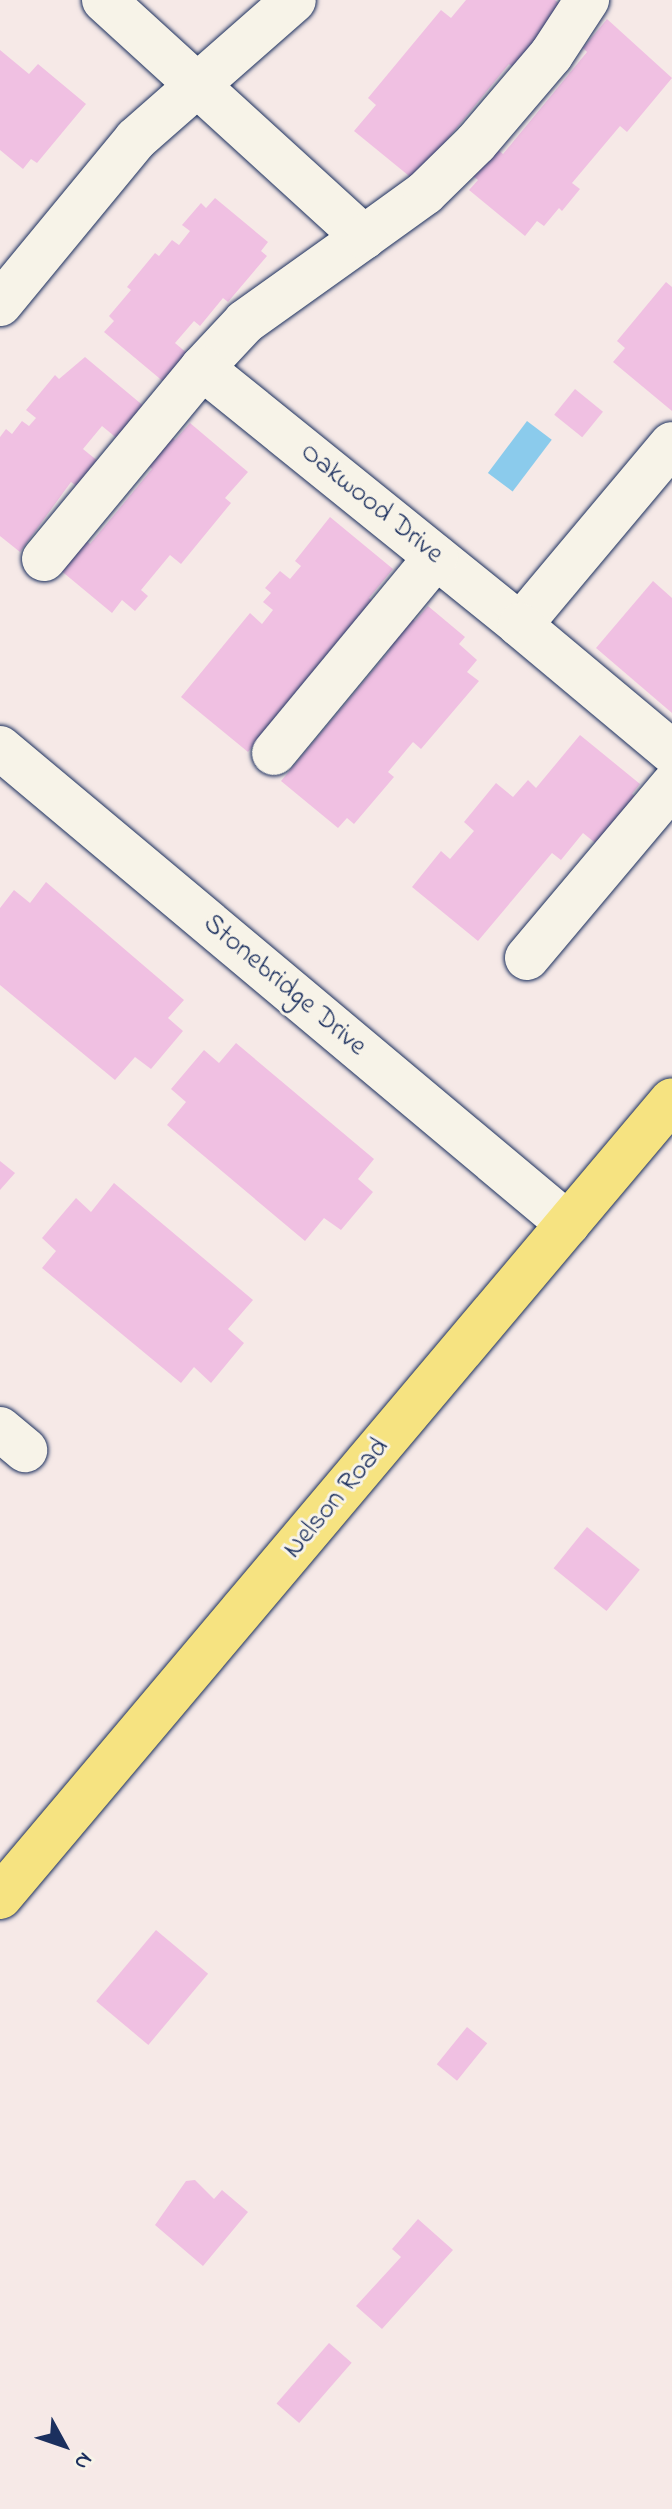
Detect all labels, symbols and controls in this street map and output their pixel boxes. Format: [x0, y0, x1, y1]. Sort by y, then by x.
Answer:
street label: Oakwood Drive [293, 436, 449, 572]
street label: Stonebridge Drive [195, 908, 373, 1064]
street label: Nelson Road [277, 1432, 397, 1566]
north arrow [24, 2405, 104, 2485]
text: N [65, 2444, 99, 2476]

